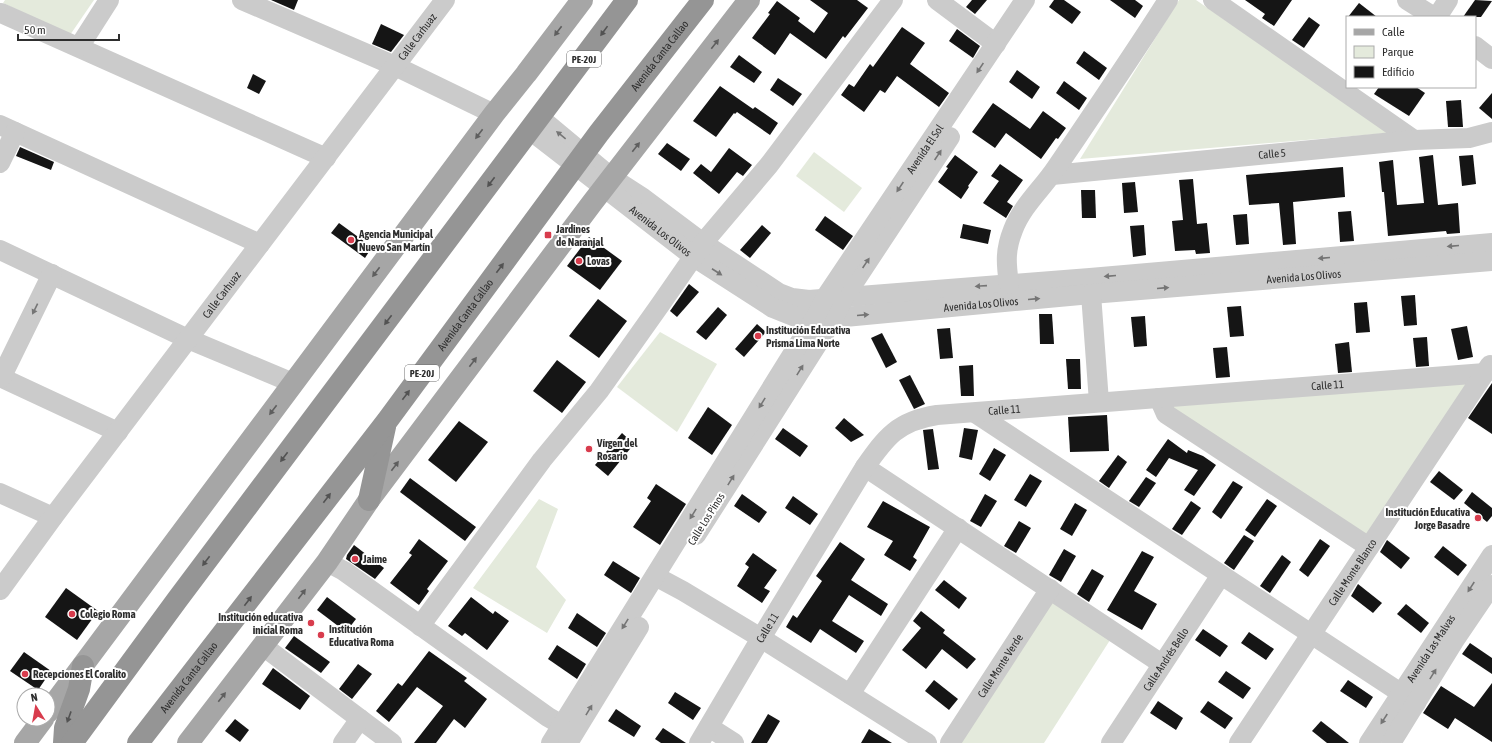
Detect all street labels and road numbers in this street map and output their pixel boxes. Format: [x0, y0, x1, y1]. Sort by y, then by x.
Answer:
street label: Calle Carhuaz [396, 11, 439, 62]
street label: Avenida Canta Callao [628, 18, 691, 93]
road number: PE-20J [567, 51, 601, 67]
street label: Avenida El Sol [904, 122, 946, 176]
street label: Calle 5 [1258, 146, 1286, 161]
street label: Avenida Los Olivos [627, 203, 694, 259]
street label: Avenida Los Olivos [1266, 267, 1342, 286]
street label: Calle Carhuaz [200, 269, 243, 321]
street label: Avenida Canta Callao [435, 277, 496, 353]
street label: Avenida Los Olivos [943, 295, 1019, 314]
road number: PE-20J [405, 365, 439, 381]
street label: Calle 11 [1311, 378, 1344, 392]
street label: Calle 11 [988, 403, 1021, 417]
street label: Calle Los Pinos [685, 491, 727, 547]
street label: Calle Monte Blanco [1326, 537, 1379, 608]
street label: Calle 11 [754, 611, 781, 645]
street label: Avenida Las Malvas [1404, 612, 1457, 684]
street label: Calle Andrés Bello [1141, 625, 1191, 693]
street label: Calle Monte Verde [975, 632, 1025, 700]
street label: Avenida Canta Callao [158, 640, 220, 715]

